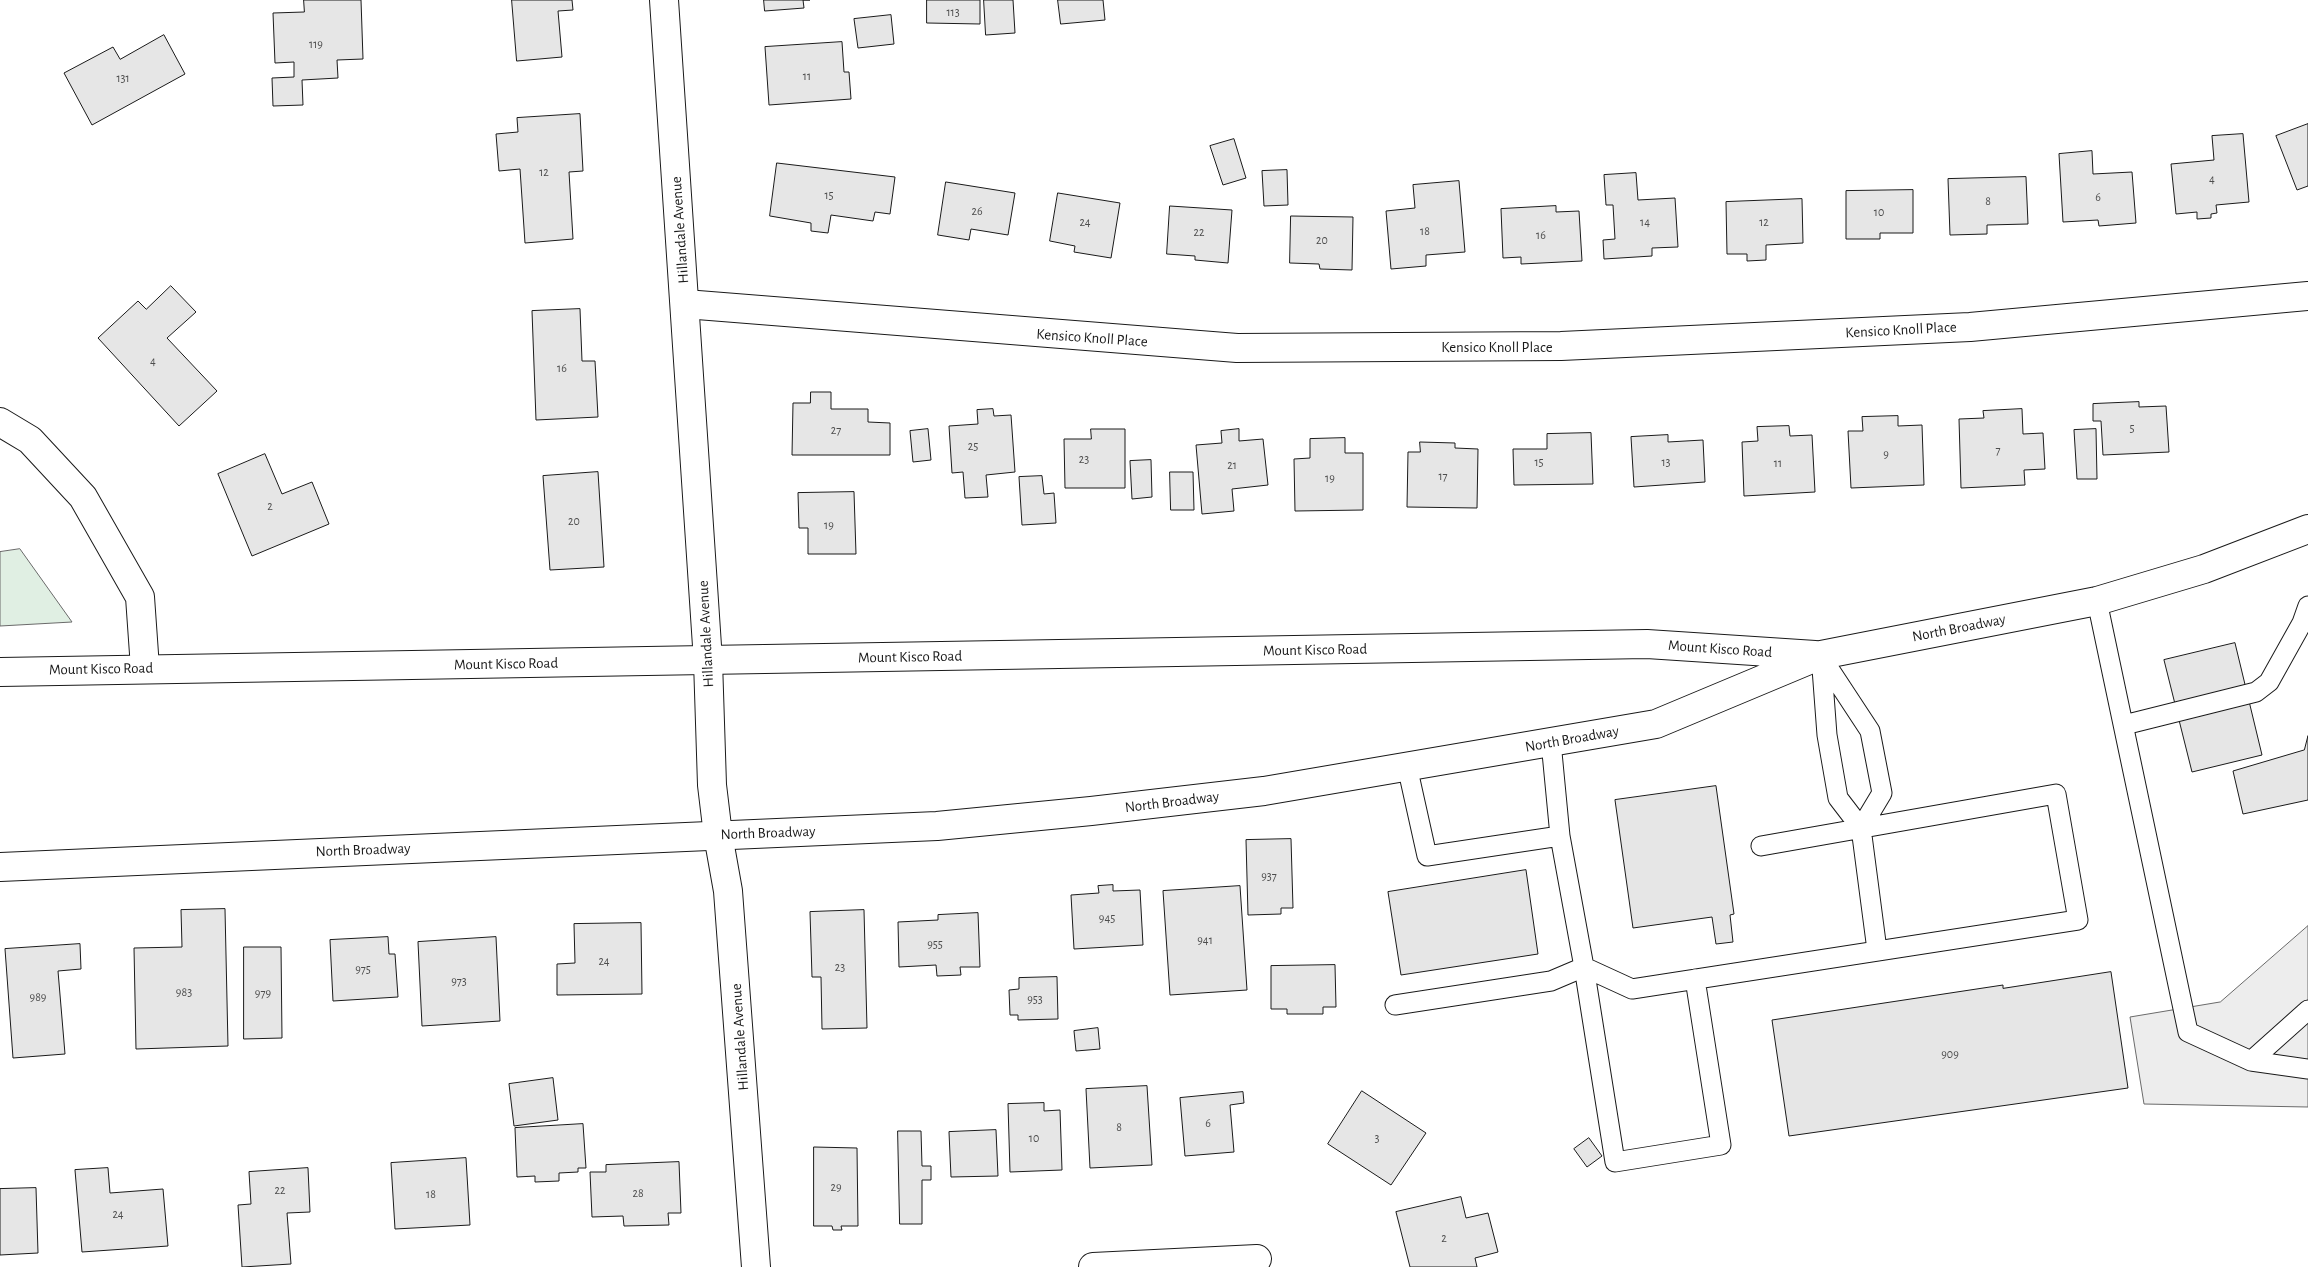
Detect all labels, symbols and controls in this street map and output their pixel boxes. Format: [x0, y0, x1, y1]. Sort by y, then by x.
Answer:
house number: 113 [946, 5, 960, 19]
house number: 119 [309, 37, 323, 51]
house number: 11 [803, 69, 811, 83]
house number: 131 [116, 71, 130, 85]
house number: 12 [539, 165, 549, 179]
house number: 4 [2209, 172, 2215, 186]
street label: Hillandale Avenue [667, 176, 693, 284]
house number: 15 [824, 188, 834, 202]
house number: 6 [2095, 190, 2101, 204]
house number: 8 [1985, 194, 1991, 208]
house number: 26 [971, 204, 983, 218]
house number: 10 [1874, 205, 1884, 219]
house number: 24 [1079, 215, 1091, 229]
house number: 14 [1640, 215, 1650, 229]
house number: 12 [1759, 215, 1769, 229]
house number: 18 [1420, 224, 1430, 238]
house number: 22 [1194, 225, 1204, 239]
house number: 16 [1536, 228, 1546, 242]
house number: 20 [1316, 233, 1328, 247]
street label: Kensico Knoll Place [1845, 318, 1957, 342]
street label: Kensico Knoll Place [1036, 325, 1148, 351]
street label: Kensico Knoll Place [1441, 338, 1553, 356]
house number: 4 [150, 354, 156, 368]
house number: 16 [557, 361, 567, 375]
house number: 5 [2129, 421, 2135, 435]
house number: 27 [831, 423, 841, 437]
house number: 25 [968, 439, 978, 453]
house number: 7 [1995, 443, 2001, 457]
house number: 9 [1883, 447, 1889, 461]
house number: 23 [1079, 452, 1089, 466]
house number: 15 [1534, 455, 1544, 469]
house number: 13 [1661, 455, 1671, 469]
house number: 11 [1774, 456, 1782, 470]
house number: 21 [1227, 458, 1237, 472]
house number: 17 [1438, 469, 1448, 483]
house number: 19 [1325, 471, 1335, 485]
house number: 2 [267, 499, 273, 513]
house number: 20 [568, 514, 580, 528]
house number: 19 [824, 518, 834, 532]
street label: Hillandale Avenue [694, 580, 718, 688]
street label: North Broadway [1911, 610, 2007, 646]
street label: Mount Kisco Road [1667, 636, 1773, 662]
street label: Mount Kisco Road [1263, 640, 1367, 660]
street label: Mount Kisco Road [858, 647, 962, 667]
street label: Mount Kisco Road [454, 654, 558, 674]
street label: Mount Kisco Road [49, 659, 153, 679]
street label: North Broadway [1524, 722, 1620, 756]
street label: North Broadway [1124, 787, 1220, 817]
street label: North Broadway [720, 822, 816, 844]
street label: North Broadway [315, 839, 411, 861]
house number: 937 [1261, 869, 1277, 883]
house number: 945 [1099, 911, 1115, 925]
house number: 941 [1197, 933, 1213, 947]
house number: 955 [927, 937, 943, 951]
house number: 24 [598, 954, 610, 968]
house number: 23 [835, 960, 845, 974]
house number: 975 [355, 962, 371, 976]
house number: 973 [451, 974, 467, 988]
street label: Hillandale Avenue [727, 983, 753, 1091]
house number: 983 [176, 985, 192, 999]
house number: 979 [255, 986, 271, 1000]
house number: 989 [30, 990, 46, 1004]
house number: 953 [1027, 992, 1043, 1006]
house number: 909 [1941, 1047, 1959, 1061]
house number: 6 [1205, 1116, 1211, 1130]
house number: 8 [1116, 1120, 1122, 1134]
house number: 10 [1029, 1131, 1039, 1145]
house number: 3 [1375, 1131, 1379, 1145]
house number: 29 [830, 1180, 842, 1194]
house number: 22 [275, 1183, 285, 1197]
house number: 28 [632, 1186, 644, 1200]
house number: 18 [426, 1187, 436, 1201]
house number: 24 [112, 1207, 124, 1221]
house number: 2 [1441, 1231, 1447, 1245]

